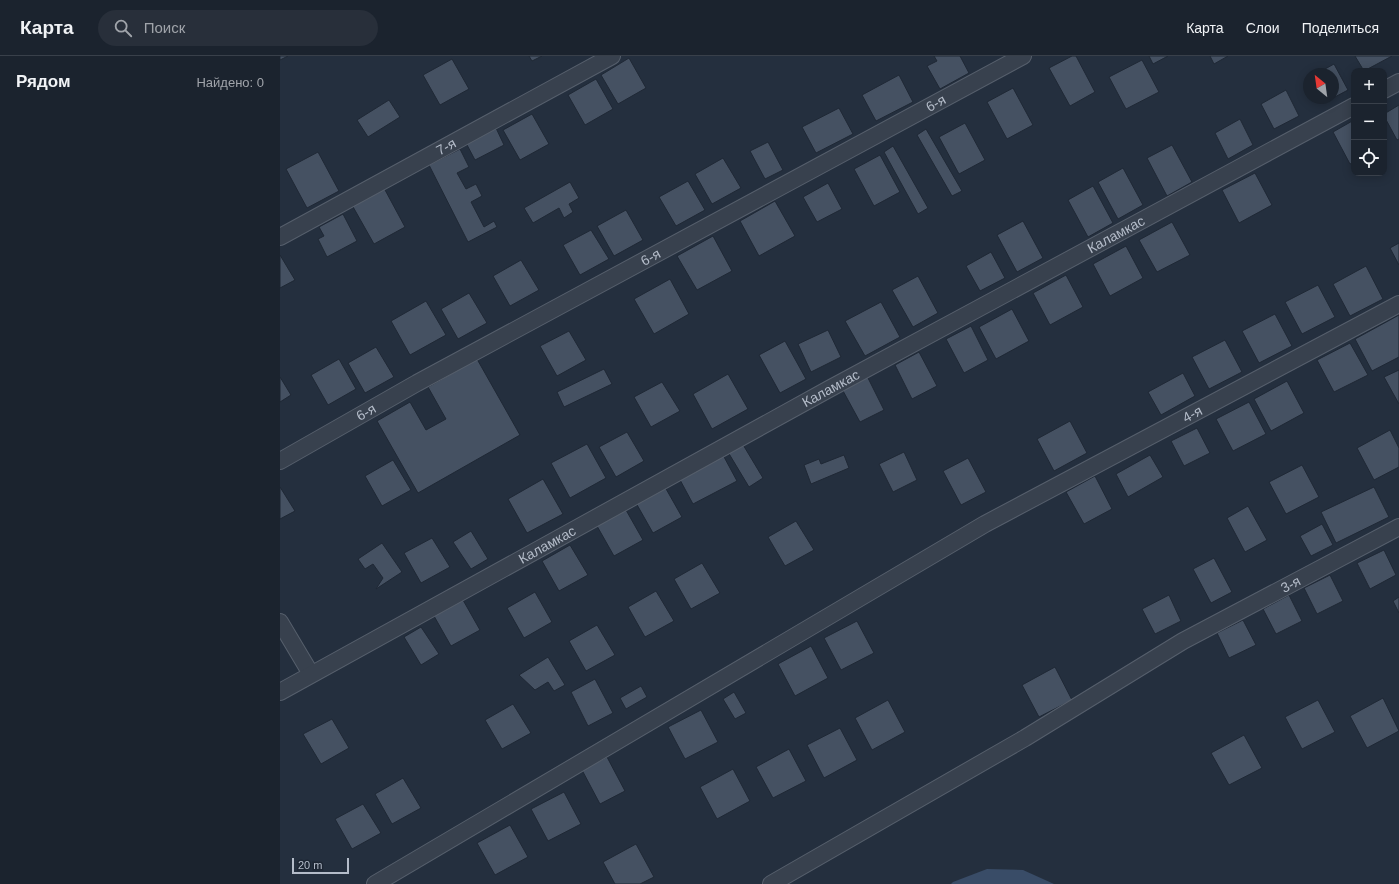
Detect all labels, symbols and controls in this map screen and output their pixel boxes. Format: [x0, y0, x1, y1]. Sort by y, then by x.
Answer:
search box [98, 10, 378, 46]
text: Карта [20, 17, 74, 38]
icon: search [112, 17, 134, 39]
text: Поиск [144, 19, 185, 36]
text: Карта [1186, 20, 1224, 36]
text: Слои [1246, 20, 1280, 36]
text: Поделиться [1302, 20, 1379, 36]
north arrow [1303, 68, 1339, 104]
map controls [1351, 68, 1387, 176]
button: + [1351, 68, 1387, 104]
text: Рядом [16, 72, 71, 91]
text: Найдено: 0 [196, 75, 264, 90]
street label: 6-я [923, 91, 948, 115]
button: − [1351, 104, 1387, 140]
street label: 7-я [433, 135, 459, 158]
button: locate [1351, 140, 1387, 176]
street label: Каламкас [1084, 212, 1147, 256]
street label: 6-я [638, 245, 663, 269]
street label: Каламкас [799, 366, 862, 410]
street label: 6-я [353, 400, 379, 424]
street label: 4-я [1180, 402, 1205, 426]
street label: Каламкас [516, 522, 578, 567]
street label: 3-я [1278, 572, 1303, 596]
scale bar [292, 856, 349, 875]
text: 20 m [298, 859, 322, 871]

